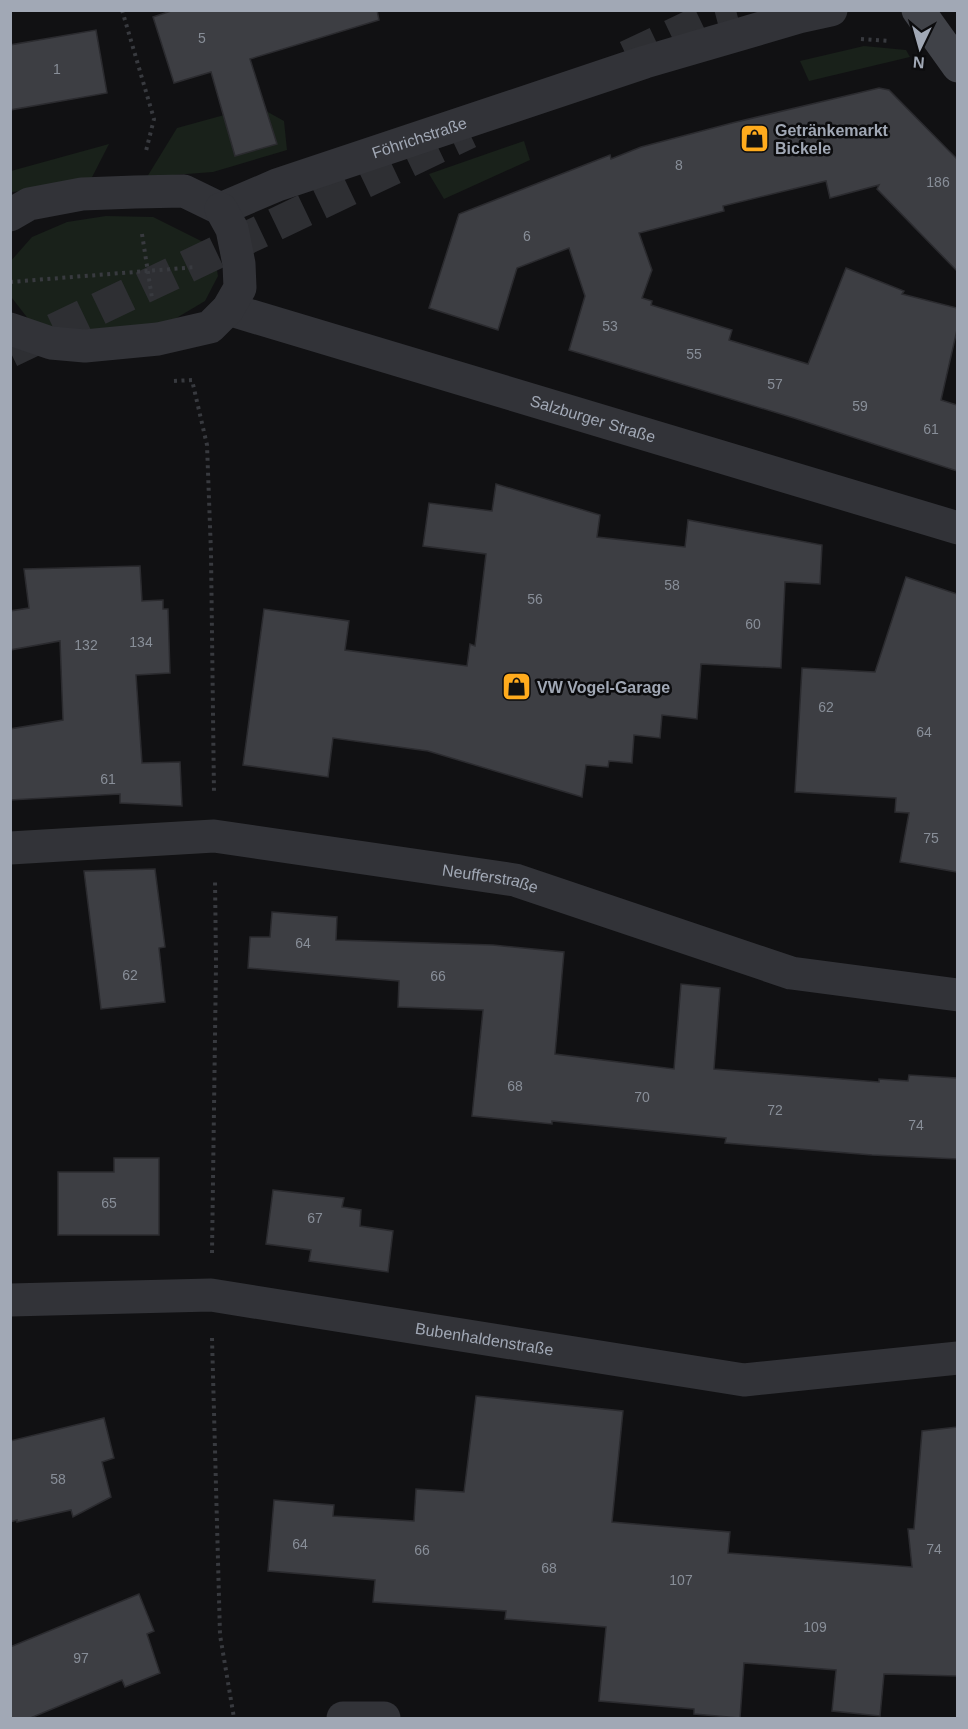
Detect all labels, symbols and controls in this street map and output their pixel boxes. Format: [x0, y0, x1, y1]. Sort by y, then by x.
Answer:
north arrow [890, 18, 950, 78]
house number: 5 [198, 30, 206, 46]
text: N [912, 53, 925, 71]
house number: 1 [53, 61, 61, 77]
street label: Föhrichstraße [370, 114, 469, 161]
place label: Getränkemarkt Bickele [775, 122, 889, 157]
shop icon: Getränkemarkt Bickele [738, 123, 770, 155]
house number: 8 [675, 157, 683, 173]
house number: 186 [926, 174, 950, 190]
house number: 6 [523, 228, 531, 244]
house number: 53 [602, 318, 618, 334]
house number: 55 [686, 346, 702, 362]
house number: 57 [767, 376, 783, 392]
street label: Salzburger Straße [528, 392, 658, 445]
house number: 59 [852, 398, 868, 414]
house number: 61 [923, 421, 939, 437]
house number: 58 [664, 577, 680, 593]
house number: 56 [527, 591, 543, 607]
house number: 60 [745, 616, 761, 632]
house number: 134 [129, 634, 153, 650]
house number: 132 [74, 637, 98, 653]
shop icon: VW Vogel-Garage [500, 671, 532, 703]
place label: VW Vogel-Garage [537, 679, 670, 696]
house number: 62 [818, 699, 834, 715]
house number: 64 [916, 724, 932, 740]
house number: 61 [100, 771, 116, 787]
house number: 75 [923, 830, 939, 846]
street label: Neufferstraße [441, 861, 541, 896]
house number: 64 [295, 935, 311, 951]
house number: 62 [122, 967, 138, 983]
house number: 66 [430, 968, 446, 984]
house number: 68 [507, 1078, 523, 1094]
house number: 70 [634, 1089, 650, 1105]
house number: 72 [767, 1102, 783, 1118]
house number: 74 [908, 1117, 924, 1133]
house number: 65 [101, 1195, 117, 1211]
house number: 67 [307, 1210, 323, 1226]
street label: Bubenhaldenstraße [414, 1319, 555, 1358]
house number: 58 [50, 1471, 66, 1487]
house number: 64 [292, 1536, 308, 1552]
house number: 74 [926, 1541, 942, 1557]
house number: 66 [414, 1542, 430, 1558]
house number: 68 [541, 1560, 557, 1576]
house number: 107 [669, 1572, 693, 1588]
house number: 109 [803, 1619, 827, 1635]
house number: 97 [73, 1650, 89, 1666]

